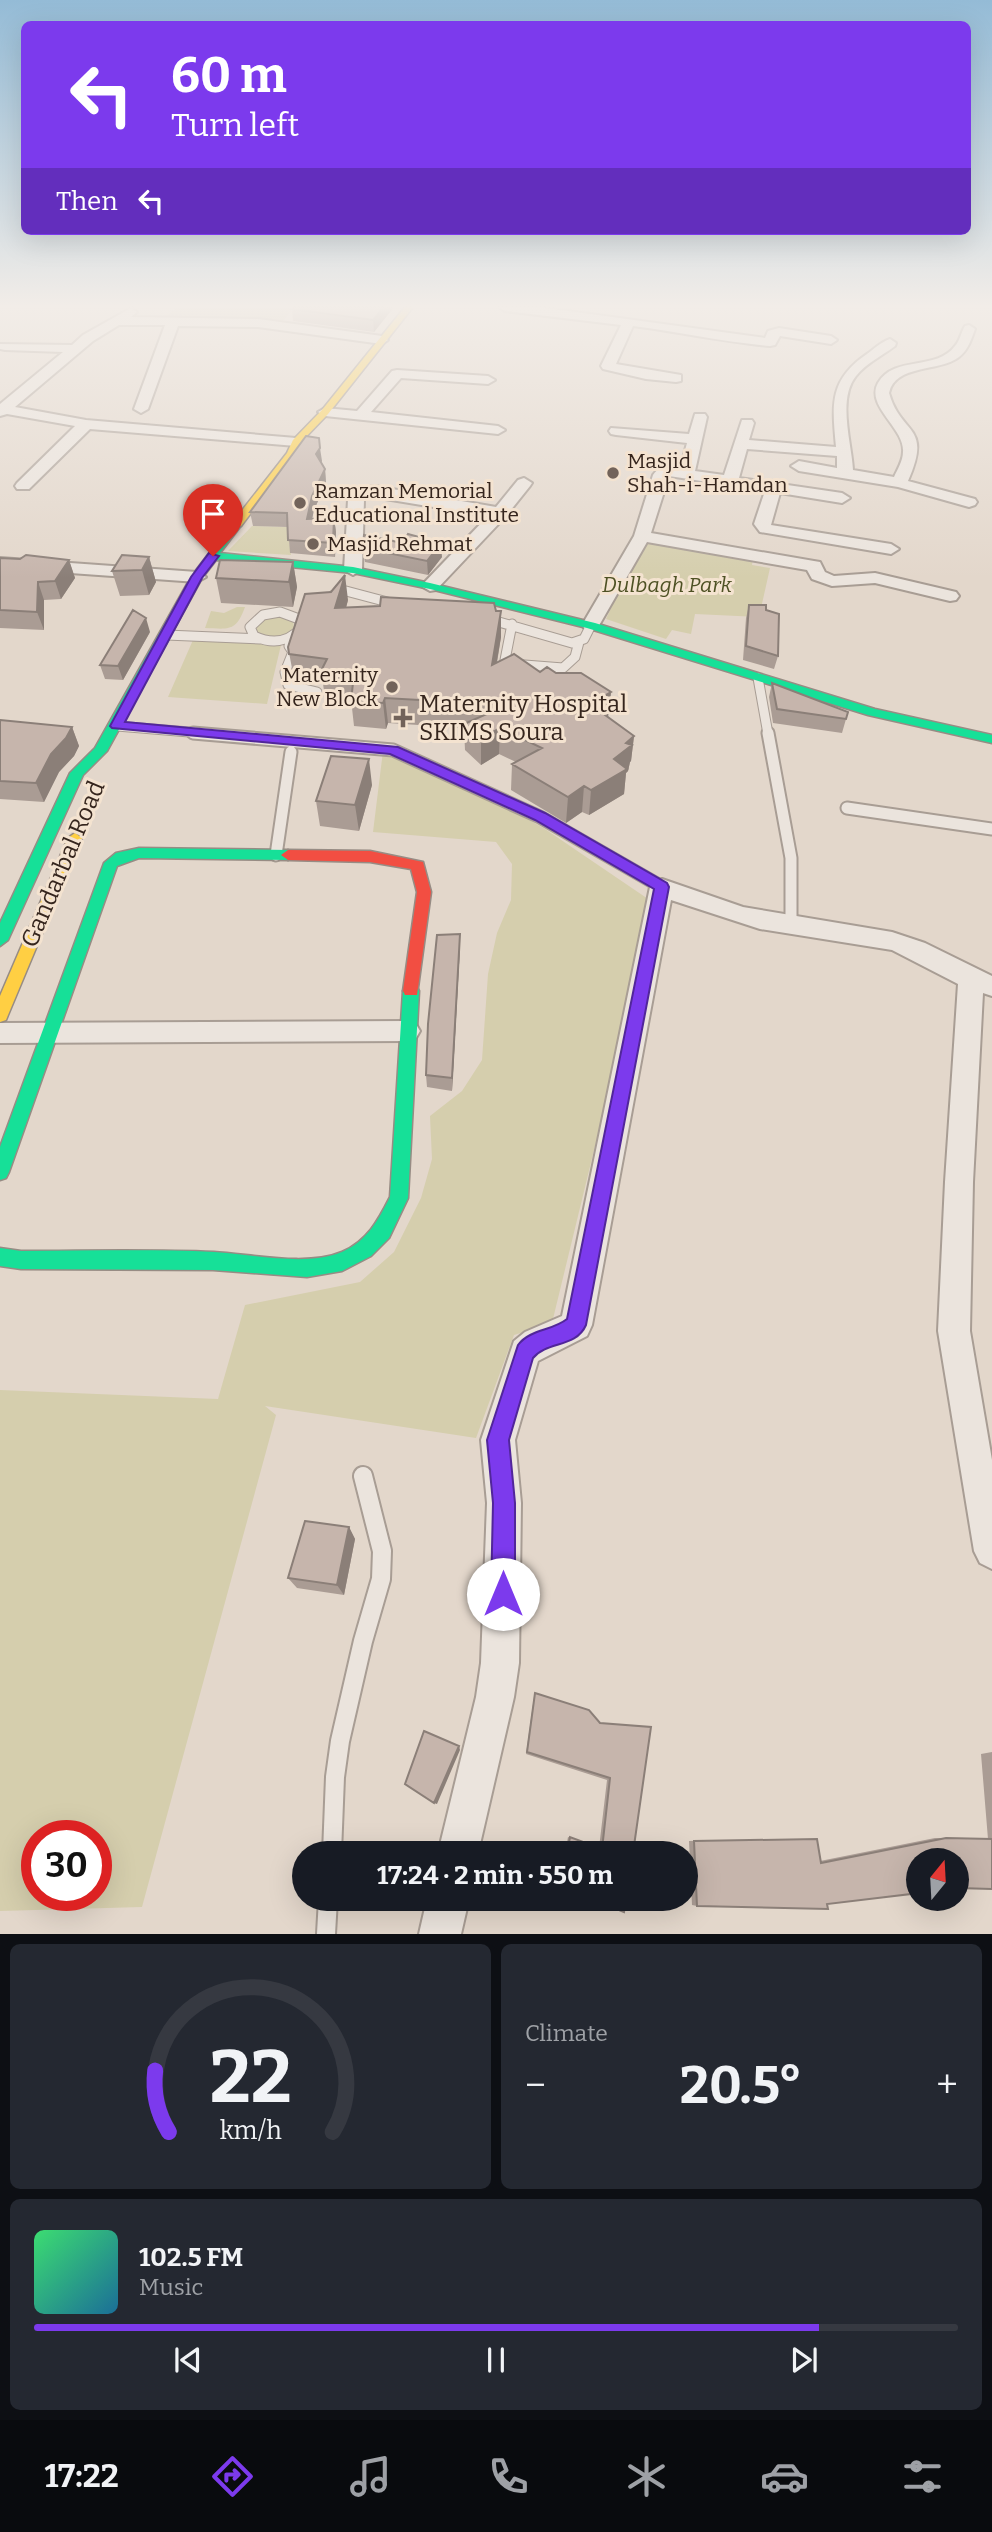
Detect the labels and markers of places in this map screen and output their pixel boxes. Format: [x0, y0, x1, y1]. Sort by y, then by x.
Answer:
place label: Masjid Shah-i-Hamdan [627, 448, 787, 498]
marker: Masjid Shah-i-Hamdan [605, 465, 621, 481]
place label: Ramzan Memorial Educational Institute [314, 478, 519, 528]
pin [183, 484, 243, 556]
marker: Ramzan Memorial Educational Institute [292, 495, 308, 511]
place label: Masjid Rehmat [327, 531, 473, 557]
marker: Masjid Rehmat [305, 536, 321, 552]
place label: Maternity New Block [276, 662, 379, 712]
marker: Maternity New Block [384, 679, 400, 695]
place label: Maternity Hospital SKIMS Soura [419, 690, 627, 746]
marker: Maternity Hospital SKIMS Soura [393, 708, 413, 728]

